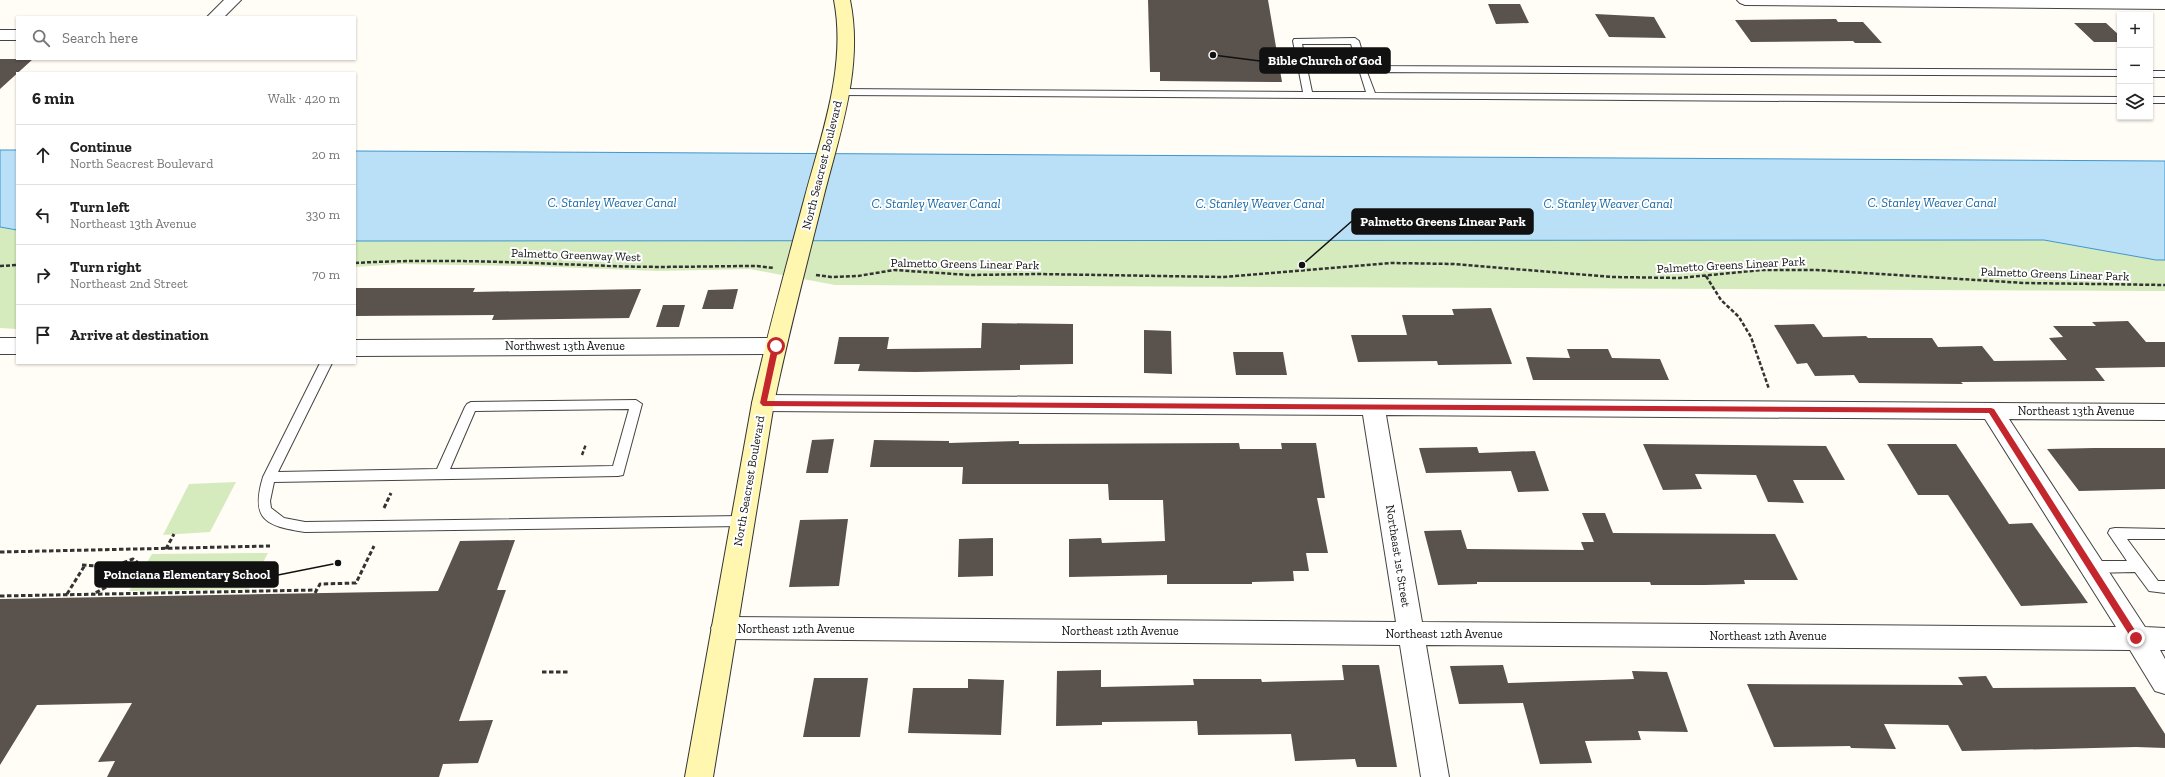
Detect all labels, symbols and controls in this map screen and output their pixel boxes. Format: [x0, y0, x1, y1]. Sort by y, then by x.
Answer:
map controls [2117, 12, 2153, 120]
button: + [2117, 12, 2153, 48]
search box [16, 16, 356, 60]
icon: search [30, 27, 52, 49]
text: Search here [62, 29, 138, 47]
callout: Bible Church of God [1260, 48, 1390, 73]
button: − [2117, 48, 2153, 84]
text: Bible Church of God [1268, 53, 1383, 68]
button: layers [2117, 84, 2153, 120]
text: 6 min [32, 88, 74, 108]
text: Walk · 420 m [268, 91, 340, 106]
street label: North Seacrest Boulevard [799, 99, 845, 231]
text: Continue [70, 138, 132, 156]
icon: ahead [32, 144, 54, 166]
text: 20 m [312, 147, 340, 162]
text: North Seacrest Boulevard [70, 156, 213, 171]
water label: C. Stanley Weaver Canal [547, 195, 677, 210]
water label: C. Stanley Weaver Canal [1867, 195, 1997, 210]
water label: C. Stanley Weaver Canal [871, 196, 1001, 211]
water label: C. Stanley Weaver Canal [1195, 196, 1325, 211]
water label: C. Stanley Weaver Canal [1543, 196, 1673, 211]
text: Turn left [70, 198, 130, 216]
icon: left [32, 204, 54, 226]
text: 330 m [306, 207, 340, 222]
callout: Palmetto Greens Linear Park [1352, 209, 1533, 234]
text: Palmetto Greens Linear Park [1360, 214, 1526, 229]
text: Northeast 13th Avenue [70, 216, 196, 231]
street label: Palmetto Greenway West [511, 246, 642, 264]
street label: Palmetto Greens Linear Park [1656, 254, 1806, 276]
street label: Palmetto Greens Linear Park [891, 256, 1040, 272]
text: Turn right [70, 258, 141, 276]
icon: right [32, 264, 54, 286]
street label: Palmetto Greens Linear Park [1980, 264, 2130, 284]
text: 70 m [312, 267, 340, 282]
text: Northeast 2nd Street [70, 276, 188, 291]
icon: arrive [32, 324, 54, 346]
text: Arrive at destination [70, 326, 209, 344]
route start [767, 337, 785, 355]
street label: Northwest 13th Avenue [505, 339, 625, 353]
street label: Northeast 13th Avenue [2018, 404, 2135, 418]
street label: North Seacrest Boulevard [731, 414, 767, 547]
street label: Northeast 1st Street [1383, 504, 1413, 609]
callout: Poinciana Elementary School [95, 562, 278, 587]
text: Poinciana Elementary School [103, 567, 271, 582]
street label: Northeast 12th Avenue [737, 622, 855, 636]
street label: Northeast 12th Avenue [1061, 624, 1179, 638]
street label: Northeast 12th Avenue [1385, 627, 1503, 641]
street label: Northeast 12th Avenue [1709, 629, 1827, 643]
route end [2127, 629, 2145, 647]

